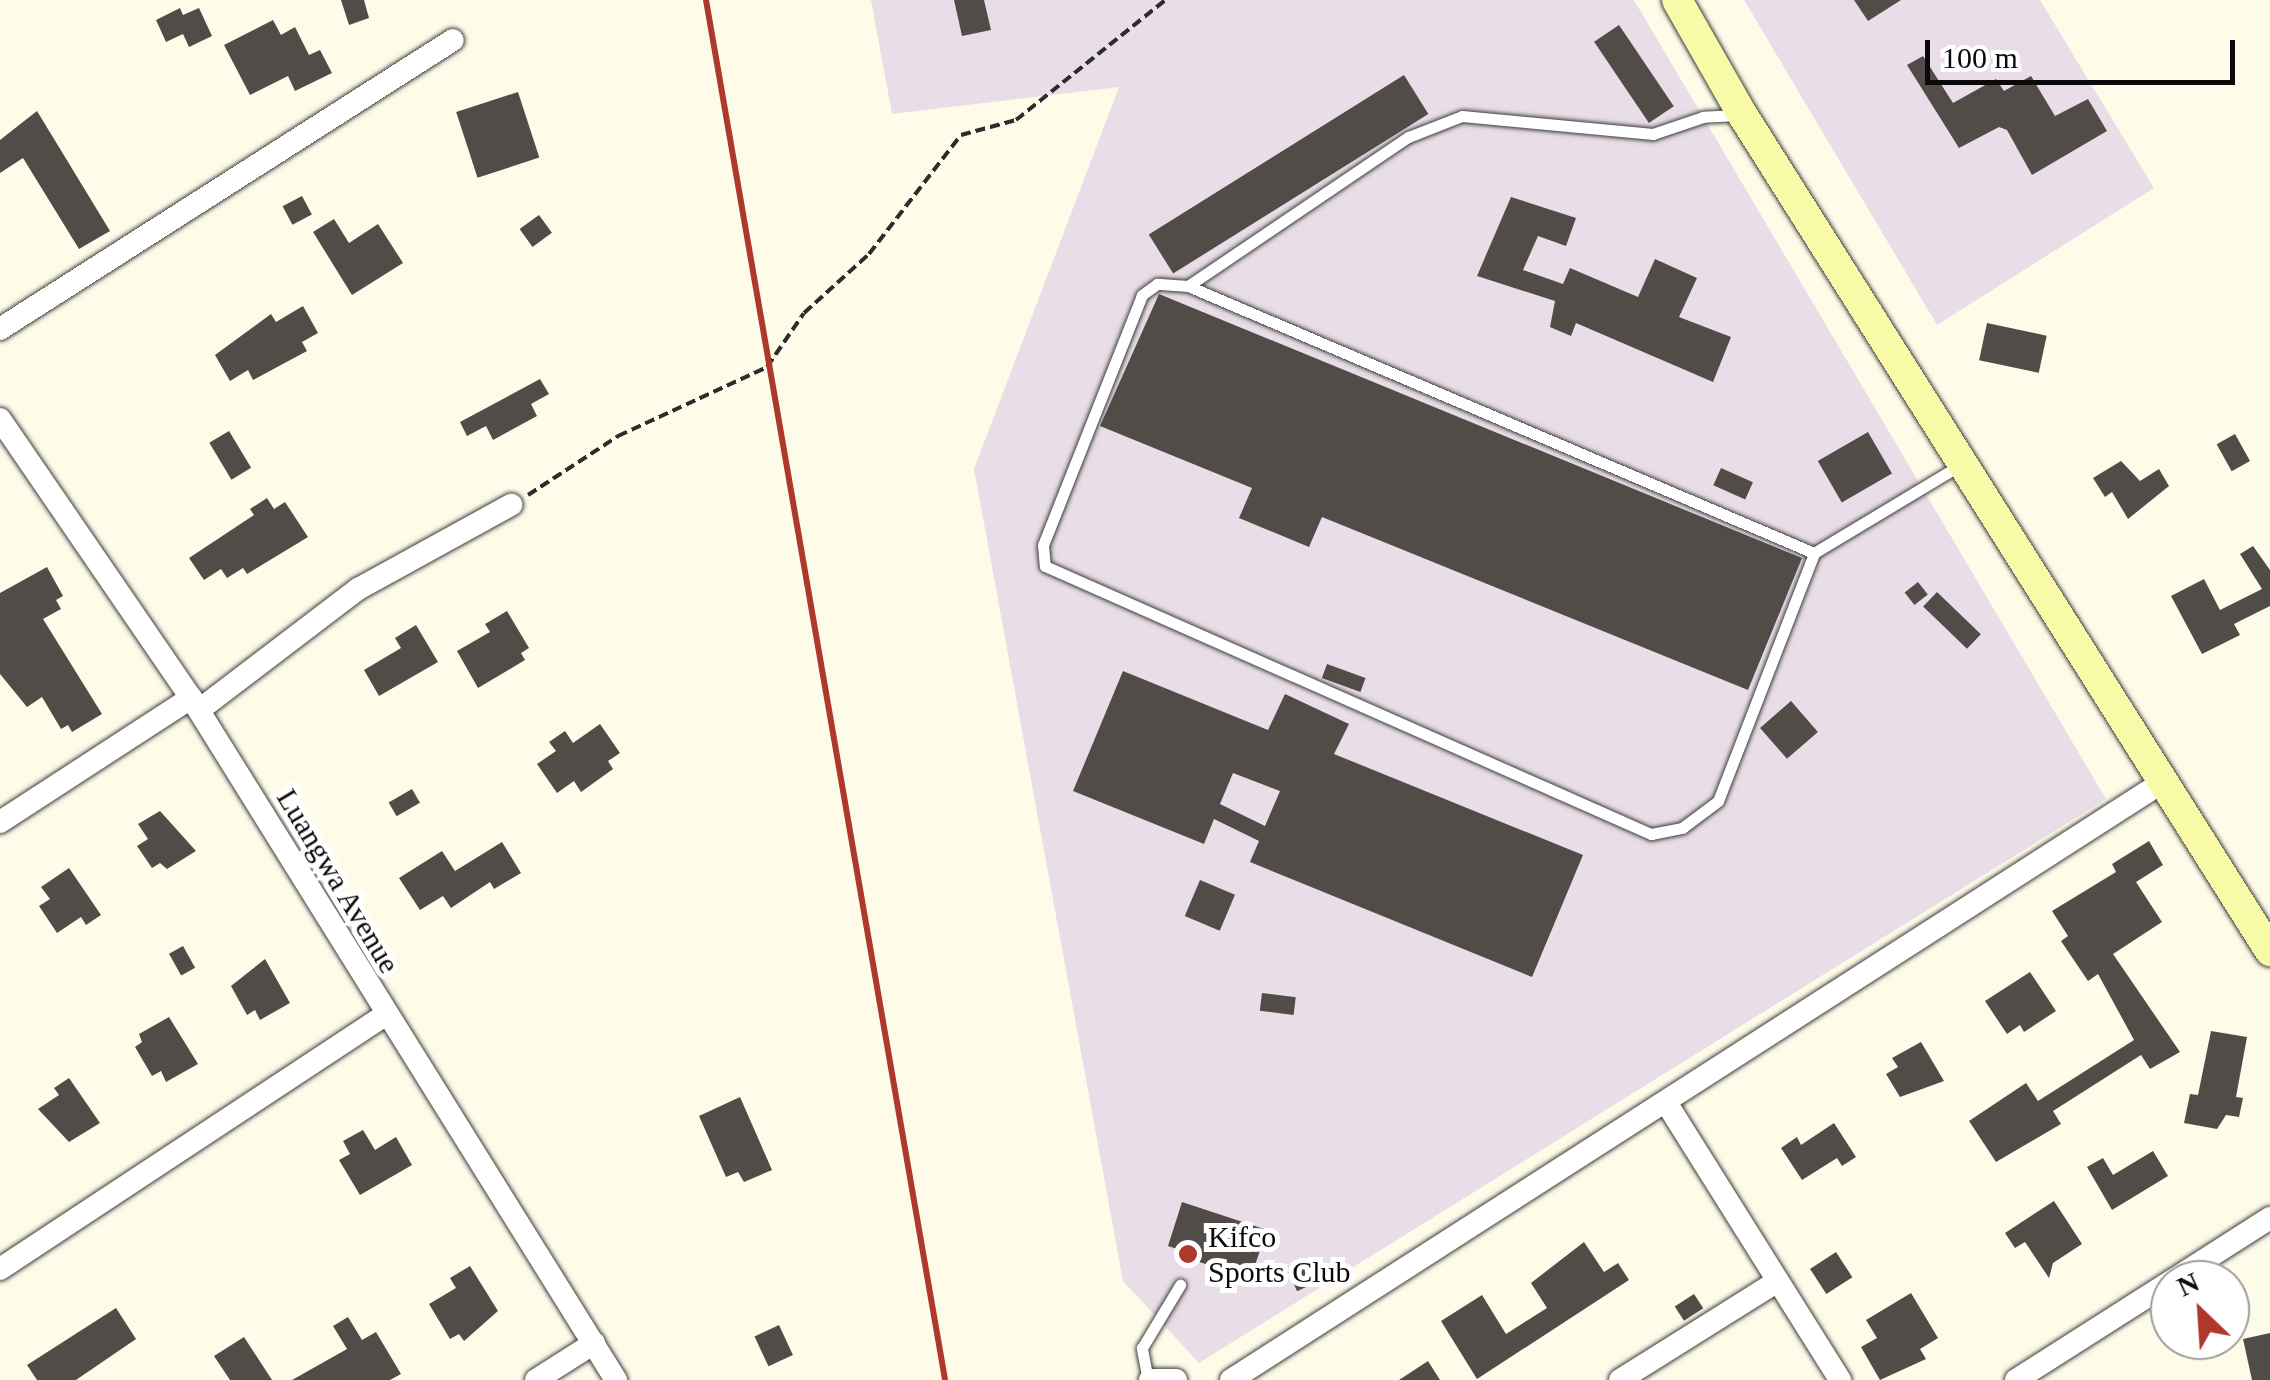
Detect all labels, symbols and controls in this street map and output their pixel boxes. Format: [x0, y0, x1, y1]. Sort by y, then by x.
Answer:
scale bar [1930, 20, 2240, 82]
text: 100 m [1942, 41, 2018, 74]
street label: Luangwa Avenue [268, 782, 408, 980]
place label: Kifco Sports Club [1208, 1219, 1351, 1290]
marker: Kifco Sports Club [1177, 1243, 1199, 1265]
north arrow [2150, 1260, 2250, 1360]
text: N [2172, 1266, 2204, 1302]

